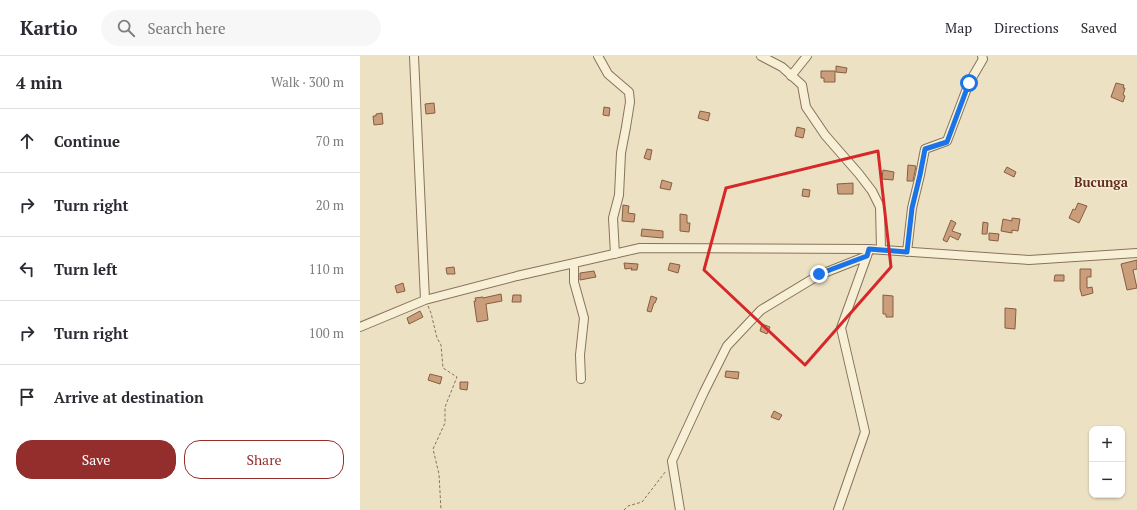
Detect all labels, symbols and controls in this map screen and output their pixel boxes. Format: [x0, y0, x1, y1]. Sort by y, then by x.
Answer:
search box [101, 10, 381, 46]
text: Kartio [20, 15, 77, 40]
icon: search [115, 17, 137, 39]
text: Search here [147, 18, 225, 38]
text: Map [945, 18, 972, 37]
text: Directions [994, 18, 1059, 37]
text: Saved [1081, 18, 1117, 37]
text: 4 min [16, 71, 63, 94]
text: Walk · 300 m [271, 73, 344, 91]
route start [960, 74, 978, 92]
icon: ahead [16, 130, 38, 152]
text: Continue [54, 131, 120, 151]
text: 70 m [316, 132, 344, 150]
district label: Bucunga [1074, 173, 1129, 191]
icon: right [16, 194, 38, 216]
text: Turn right [54, 195, 129, 215]
text: 20 m [316, 196, 344, 214]
icon: left [16, 258, 38, 280]
text: Turn left [54, 259, 118, 279]
text: 110 m [309, 260, 344, 278]
route end [810, 265, 828, 283]
icon: right [16, 322, 38, 344]
text: Turn right [54, 323, 129, 343]
text: 100 m [309, 324, 344, 342]
icon: arrive [16, 386, 38, 408]
text: Arrive at destination [54, 387, 204, 407]
map controls [1089, 426, 1125, 498]
button: + [1089, 426, 1125, 462]
button: Save [16, 440, 176, 479]
button: Share [184, 440, 344, 479]
button: − [1089, 462, 1125, 498]

